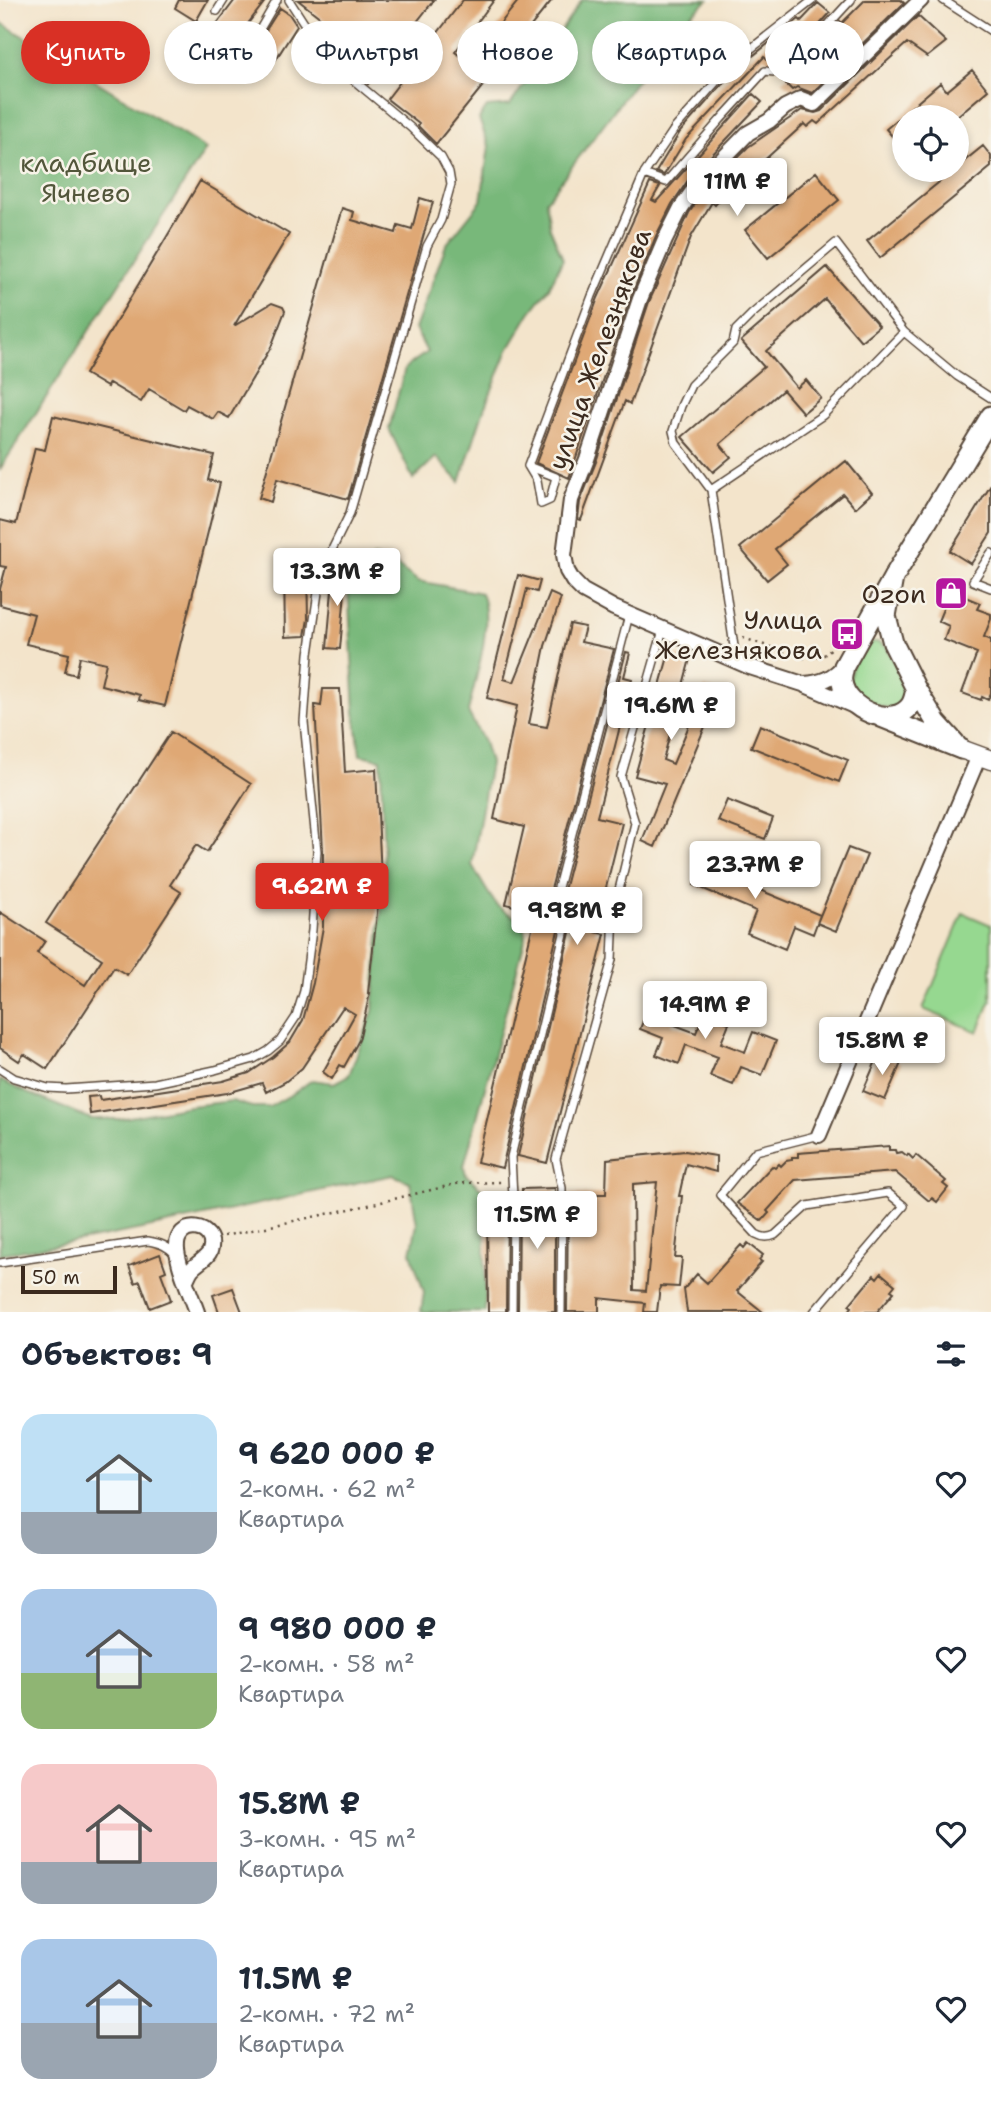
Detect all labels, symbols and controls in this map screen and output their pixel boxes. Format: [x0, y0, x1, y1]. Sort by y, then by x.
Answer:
chip: Купить [21, 21, 150, 84]
chip: Снять [164, 21, 277, 84]
chip: Фильтры [291, 21, 443, 84]
chip: Новое [457, 21, 578, 84]
chip: Квартира [592, 21, 751, 84]
chip: Дом [765, 21, 864, 84]
map controls [892, 105, 969, 182]
button: locate [892, 105, 969, 182]
park label: кладбище Ячнево [20, 145, 152, 210]
pin: 11M ₽ [688, 158, 786, 218]
text: 11M ₽ [703, 166, 771, 196]
street label: улица Железнякова [539, 223, 659, 475]
pin: 13.3M ₽ [272, 548, 402, 608]
text: 13.3M ₽ [289, 556, 385, 586]
shop icon: Ozon [932, 574, 970, 612]
place label: Ozon [861, 576, 926, 611]
place label: Улица Железнякова [655, 602, 822, 667]
bus stop icon: Улица Железнякова [828, 615, 866, 653]
pin: 19.6M ₽ [606, 682, 736, 742]
text: 19.6M ₽ [623, 690, 719, 720]
pin: 23.7M ₽ [690, 842, 820, 901]
text: 23.7M ₽ [706, 849, 804, 879]
pin: 9.62M ₽ [257, 864, 387, 923]
text: 9.62M ₽ [272, 871, 372, 901]
pin: 9.98M ₽ [512, 888, 642, 947]
text: 9.98M ₽ [527, 895, 627, 925]
pin: 14.9M ₽ [640, 982, 770, 1041]
text: 14.9M ₽ [659, 989, 751, 1019]
pin: 15.8M ₽ [817, 1018, 947, 1077]
text: 15.8M ₽ [835, 1025, 929, 1055]
pin: 11.5M ₽ [472, 1192, 602, 1251]
text: 11.5M ₽ [493, 1199, 581, 1229]
scale bar [21, 1263, 117, 1295]
text: 50 m [32, 1265, 80, 1290]
text: Объектов: 9 [21, 1334, 213, 1375]
icon: filters [932, 1335, 970, 1373]
text: 9 620 000 ₽ [238, 1433, 435, 1474]
icon: home [77, 1442, 161, 1526]
icon: heart [932, 1465, 970, 1503]
text: 2-комн. · 62 m² [238, 1474, 416, 1504]
text: Квартира [238, 1504, 344, 1534]
text: 9 980 000 ₽ [238, 1608, 437, 1649]
icon: home [77, 1617, 161, 1701]
icon: heart [932, 1640, 970, 1678]
text: 2-комн. · 58 m² [238, 1649, 415, 1679]
text: Квартира [238, 1679, 344, 1709]
text: 15.8M ₽ [238, 1783, 360, 1824]
icon: home [77, 1792, 161, 1876]
icon: heart [932, 1815, 970, 1853]
text: 3-комн. · 95 m² [238, 1824, 416, 1854]
text: Квартира [238, 1854, 344, 1884]
text: 11.5M ₽ [238, 1958, 353, 1999]
icon: home [77, 1967, 161, 2051]
icon: heart [932, 1990, 970, 2028]
text: 2-комн. · 72 m² [238, 1999, 415, 2029]
text: Квартира [238, 2029, 344, 2059]

